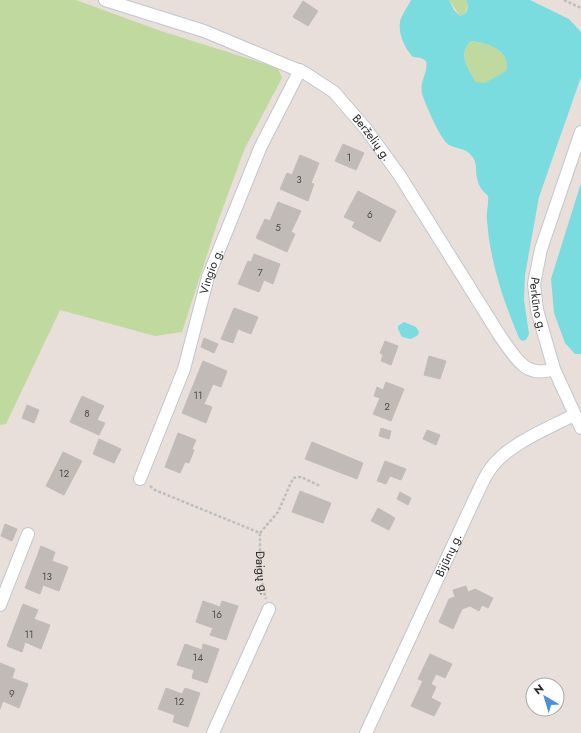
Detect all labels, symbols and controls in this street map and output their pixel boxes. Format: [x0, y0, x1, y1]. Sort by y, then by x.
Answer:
street label: Berželių g. [348, 110, 395, 165]
house number: 1 [347, 150, 351, 165]
house number: 3 [296, 172, 302, 187]
house number: 6 [367, 207, 373, 222]
house number: 5 [275, 220, 281, 235]
street label: Vingio g. [195, 245, 228, 296]
house number: 7 [257, 265, 263, 280]
street label: Perkūno g. [525, 275, 552, 334]
house number: 11 [194, 388, 203, 403]
house number: 2 [384, 399, 390, 414]
house number: 8 [84, 406, 90, 421]
house number: 12 [59, 466, 69, 481]
street label: Bijūnų g. [431, 531, 466, 580]
street label: Daigų g. [251, 551, 273, 597]
house number: 13 [42, 569, 53, 584]
house number: 16 [212, 607, 222, 622]
house number: 11 [25, 627, 34, 642]
house number: 14 [193, 650, 203, 665]
north arrow [525, 677, 565, 717]
text: N [530, 680, 547, 698]
house number: 9 [9, 686, 15, 701]
house number: 12 [174, 694, 184, 709]

